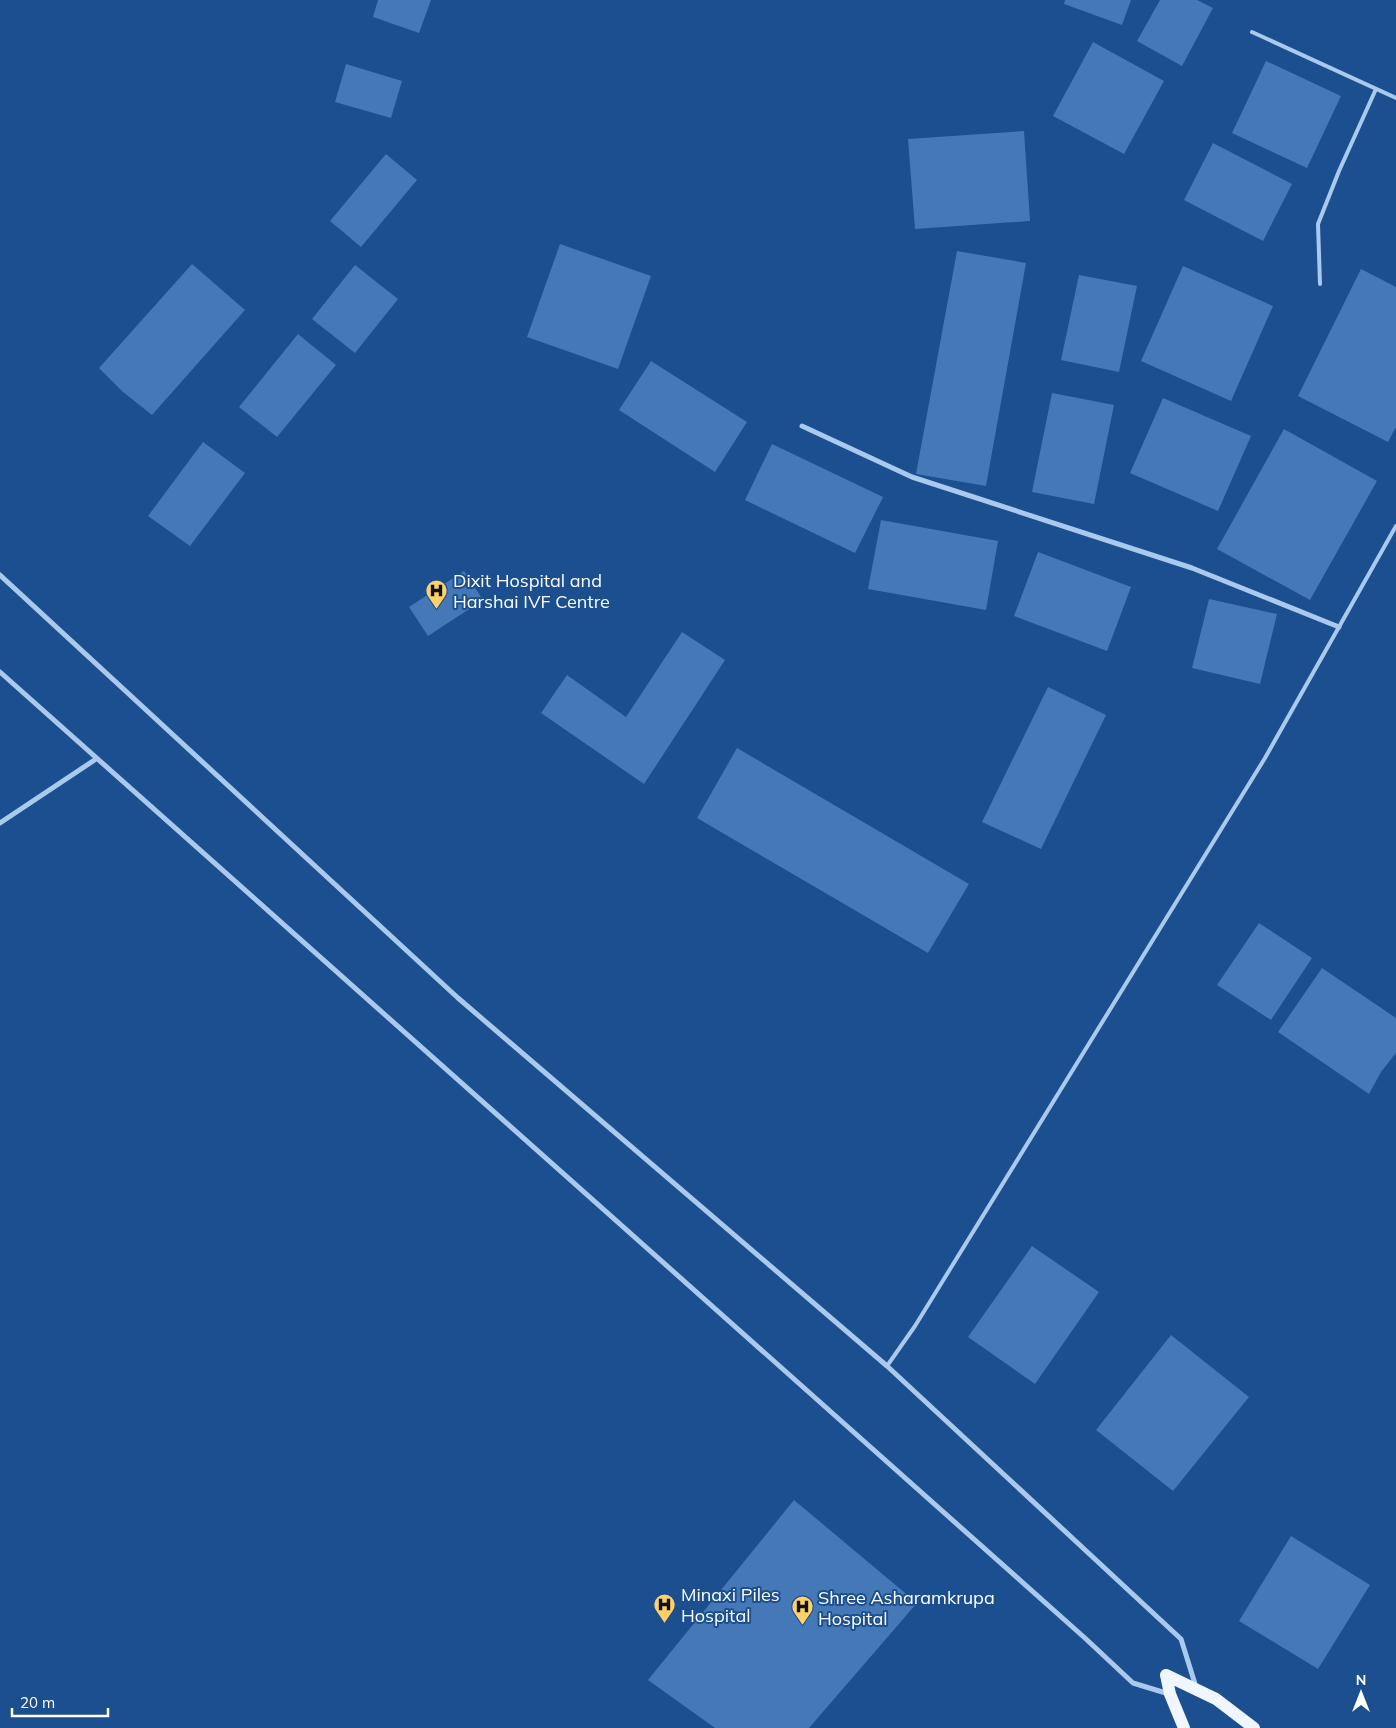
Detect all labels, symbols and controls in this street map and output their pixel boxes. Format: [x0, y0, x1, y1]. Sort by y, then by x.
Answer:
place label: Dixit Hospital and Harshai IVF Centre [453, 569, 610, 613]
hospital icon: Dixit Hospital and Harshai IVF Centre [425, 578, 449, 609]
place label: Minaxi Piles Hospital [681, 1583, 780, 1627]
place label: Shree Asharamkrupa Hospital [818, 1586, 995, 1630]
hospital icon: Minaxi Piles Hospital [653, 1592, 677, 1623]
hospital icon: Shree Asharamkrupa Hospital [790, 1595, 814, 1626]
north arrow [1336, 1668, 1386, 1718]
text: N [1356, 1671, 1366, 1689]
scale bar [12, 1686, 109, 1718]
text: 20 m [20, 1693, 55, 1712]

